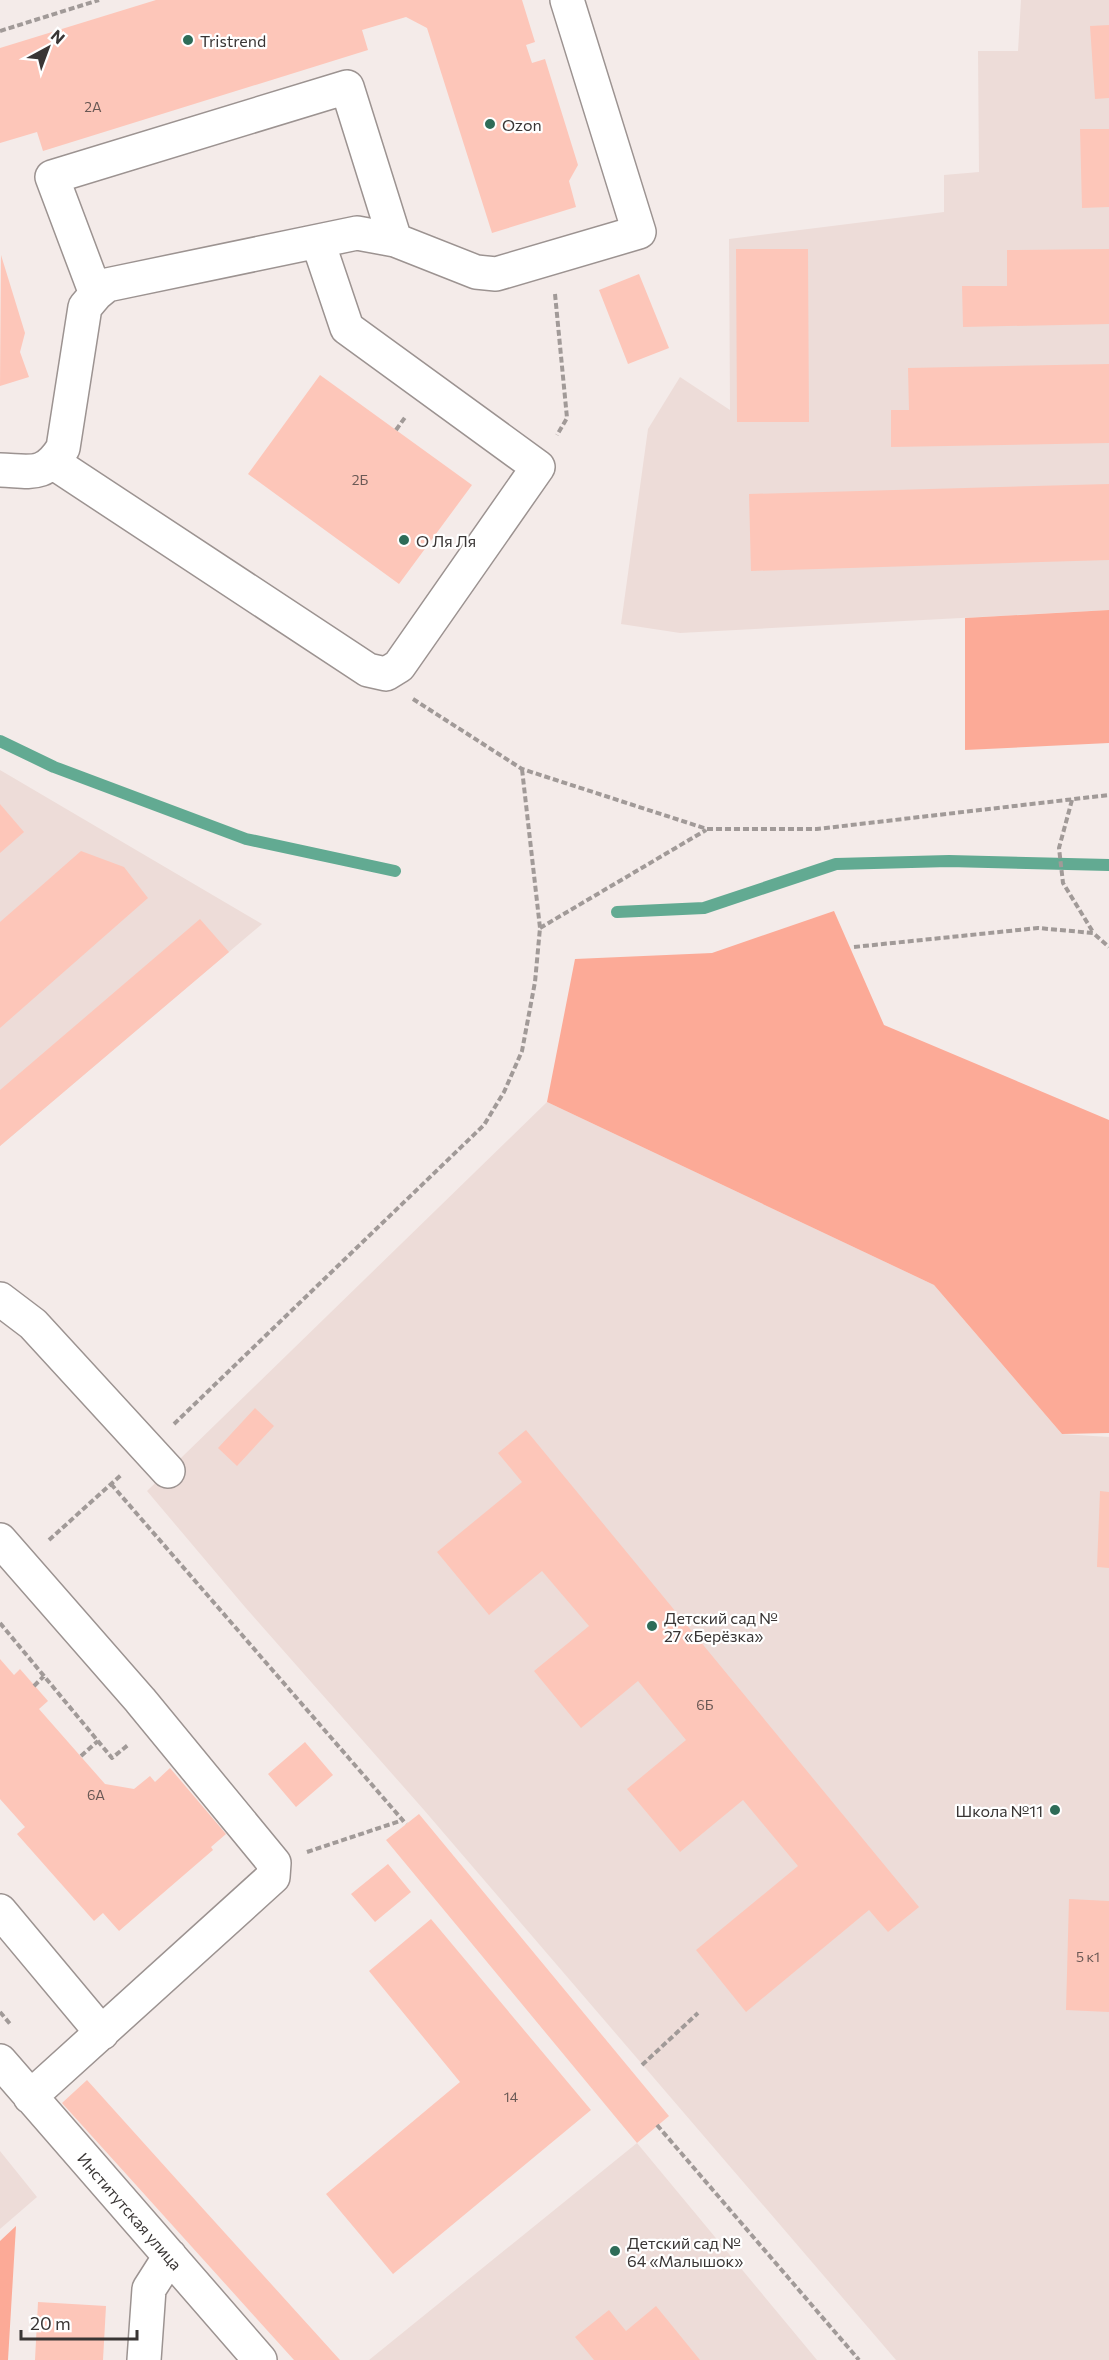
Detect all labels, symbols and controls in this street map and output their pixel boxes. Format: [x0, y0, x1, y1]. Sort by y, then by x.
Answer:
north arrow [18, 18, 78, 78]
text: N [47, 25, 69, 47]
place label: Tristrend [200, 31, 266, 50]
marker: Tristrend [181, 33, 195, 47]
house number: 2А [84, 98, 102, 115]
place label: Ozon [502, 115, 542, 134]
marker: Ozon [483, 117, 497, 131]
house number: 2Б [352, 471, 368, 488]
place label: О Ля Ля [416, 531, 476, 550]
marker: О Ля Ля [397, 533, 411, 547]
place label: Детский сад № 27 «Берёзка» [664, 1608, 778, 1645]
marker: Детский сад № 27 «Берёзка» [645, 1619, 659, 1633]
house number: 6Б [696, 1696, 714, 1713]
house number: 6А [87, 1786, 105, 1803]
place label: Школа №11 [956, 1801, 1043, 1820]
marker: Школа №11 [1048, 1803, 1062, 1817]
house number: 5 к1 [1076, 1948, 1100, 1965]
house number: 14 [504, 2088, 519, 2105]
street label: Институтская улица [74, 2149, 186, 2273]
place label: Детский сад № 64 «Малышок» [627, 2233, 743, 2270]
marker: Детский сад № 64 «Малышок» [608, 2244, 622, 2258]
scale bar [21, 2303, 136, 2341]
text: 20 m [30, 2312, 71, 2334]

